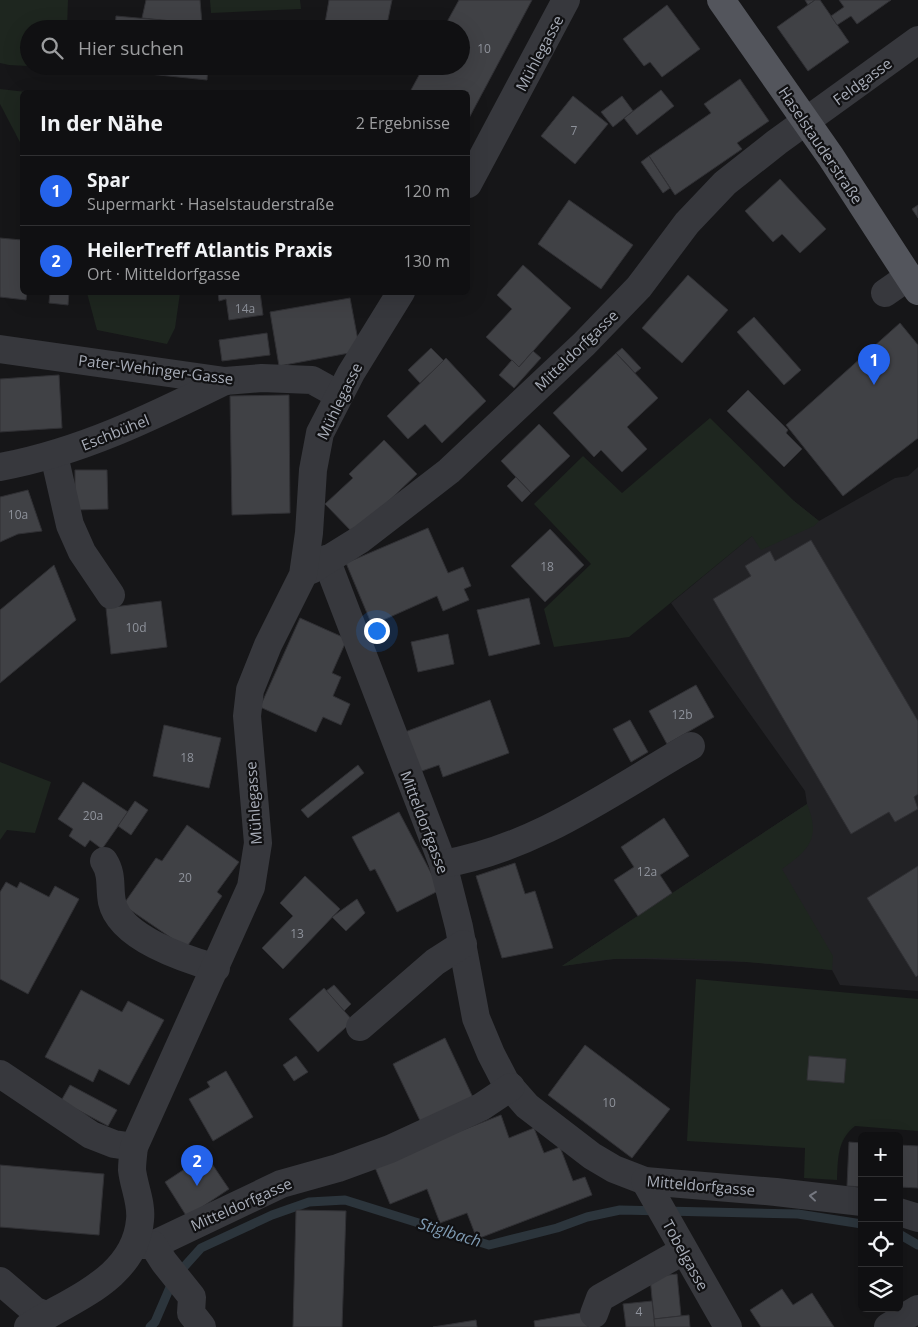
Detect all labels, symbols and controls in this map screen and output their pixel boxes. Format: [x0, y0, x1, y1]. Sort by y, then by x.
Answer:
street label: Mühlegasse [511, 12, 567, 94]
search box [20, 20, 470, 75]
icon: search [38, 34, 66, 62]
text: Hier suchen [78, 35, 184, 61]
house number: 10 [477, 40, 491, 57]
street label: Feldgasse [828, 53, 896, 109]
street label: Haselstauderstraße [774, 83, 868, 207]
text: In der Nähe [40, 109, 163, 137]
text: 2 Ergebnisse [356, 112, 450, 134]
house number: 7 [571, 122, 578, 139]
text: Spar [87, 167, 130, 193]
text: 1 [51, 180, 61, 202]
text: 120 m [404, 180, 450, 202]
text: Supermarkt · Haselstauderstraße [87, 193, 334, 215]
text: HeilerTreff Atlantis Praxis [87, 237, 333, 263]
text: 2 [51, 250, 61, 272]
text: 130 m [404, 250, 450, 272]
text: Ort · Mitteldorfgasse [87, 263, 240, 285]
house number: 14a [235, 300, 255, 317]
street label: Mitteldorfgasse [530, 305, 622, 395]
pin: 1 [858, 344, 890, 385]
street label: Pater-Wehinger-Gasse [77, 350, 235, 388]
street label: Mühlegasse [312, 359, 366, 443]
street label: Eschbühel [78, 409, 152, 455]
house number: 10a [8, 506, 28, 523]
house number: 18 [540, 558, 554, 575]
your location [364, 618, 390, 644]
house number: 10d [125, 619, 147, 636]
house number: 12b [671, 706, 693, 723]
house number: 18 [180, 749, 194, 766]
street label: Mühlegasse [240, 761, 266, 845]
street label: Mitteldorfgasse [396, 768, 454, 876]
house number: 20a [83, 807, 103, 824]
house number: 12a [637, 863, 657, 880]
house number: 20 [178, 869, 192, 886]
house number: 13 [290, 925, 304, 942]
house number: 10 [602, 1094, 616, 1111]
map controls [858, 1132, 903, 1312]
button: + [858, 1132, 903, 1177]
pin: 2 [181, 1145, 213, 1186]
street label: Mitteldorfgasse [646, 1170, 756, 1200]
street label: Mitteldorfgasse [187, 1173, 295, 1235]
button: − [858, 1177, 903, 1222]
one-way arrow [809, 1191, 817, 1202]
water label: Stiglbach [416, 1212, 484, 1252]
street label: Tobelgasse [658, 1216, 714, 1294]
button: locate [858, 1222, 903, 1267]
button: layers [858, 1267, 903, 1312]
house number: 4 [636, 1303, 643, 1320]

